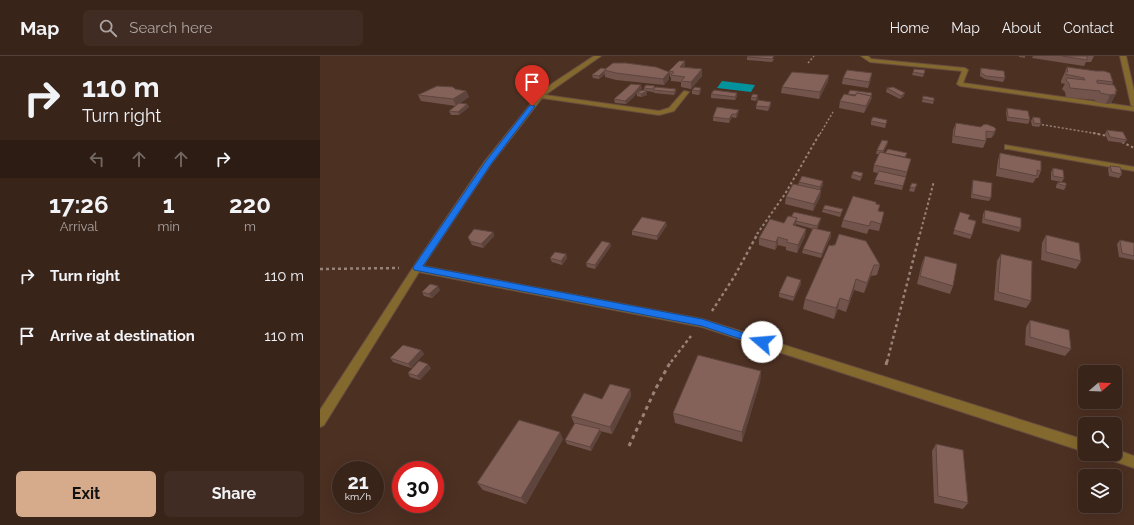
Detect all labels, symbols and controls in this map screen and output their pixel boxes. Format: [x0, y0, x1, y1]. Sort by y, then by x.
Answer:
search box [83, 10, 363, 46]
text: Map [20, 17, 59, 39]
icon: search [97, 17, 119, 39]
text: Search here [129, 19, 213, 37]
text: Home [890, 20, 929, 36]
text: Map [951, 20, 980, 36]
text: About [1002, 20, 1041, 36]
text: Contact [1063, 20, 1114, 36]
pin [515, 65, 549, 106]
text: 110 m [82, 71, 160, 104]
icon: arrive [521, 71, 543, 93]
icon: right [16, 72, 68, 124]
text: Turn right [82, 105, 161, 126]
icon: left [86, 148, 108, 170]
icon: ahead [128, 148, 150, 170]
icon: ahead [170, 148, 192, 170]
icon: right [212, 148, 234, 170]
text: 17:26 [49, 190, 108, 219]
text: 1 [163, 190, 175, 219]
text: 220 [229, 190, 271, 219]
text: Arrival [60, 219, 98, 234]
text: min [158, 219, 180, 234]
text: m [244, 219, 256, 234]
icon: right [16, 265, 38, 287]
text: Turn right [50, 267, 120, 285]
text: 110 m [264, 267, 304, 285]
position arrow [741, 321, 783, 363]
icon: arrive [16, 325, 38, 347]
text: Arrive at destination [50, 327, 195, 345]
text: 110 m [264, 327, 304, 345]
north arrow [1078, 365, 1122, 409]
map controls [1078, 365, 1122, 513]
button: search [1078, 417, 1122, 461]
speed limit sign: 30 [392, 461, 444, 513]
button: layers [1078, 469, 1122, 513]
text: 21 [347, 470, 369, 494]
button: Exit [16, 471, 156, 517]
button: Share [164, 471, 304, 517]
text: km/h [345, 491, 371, 502]

